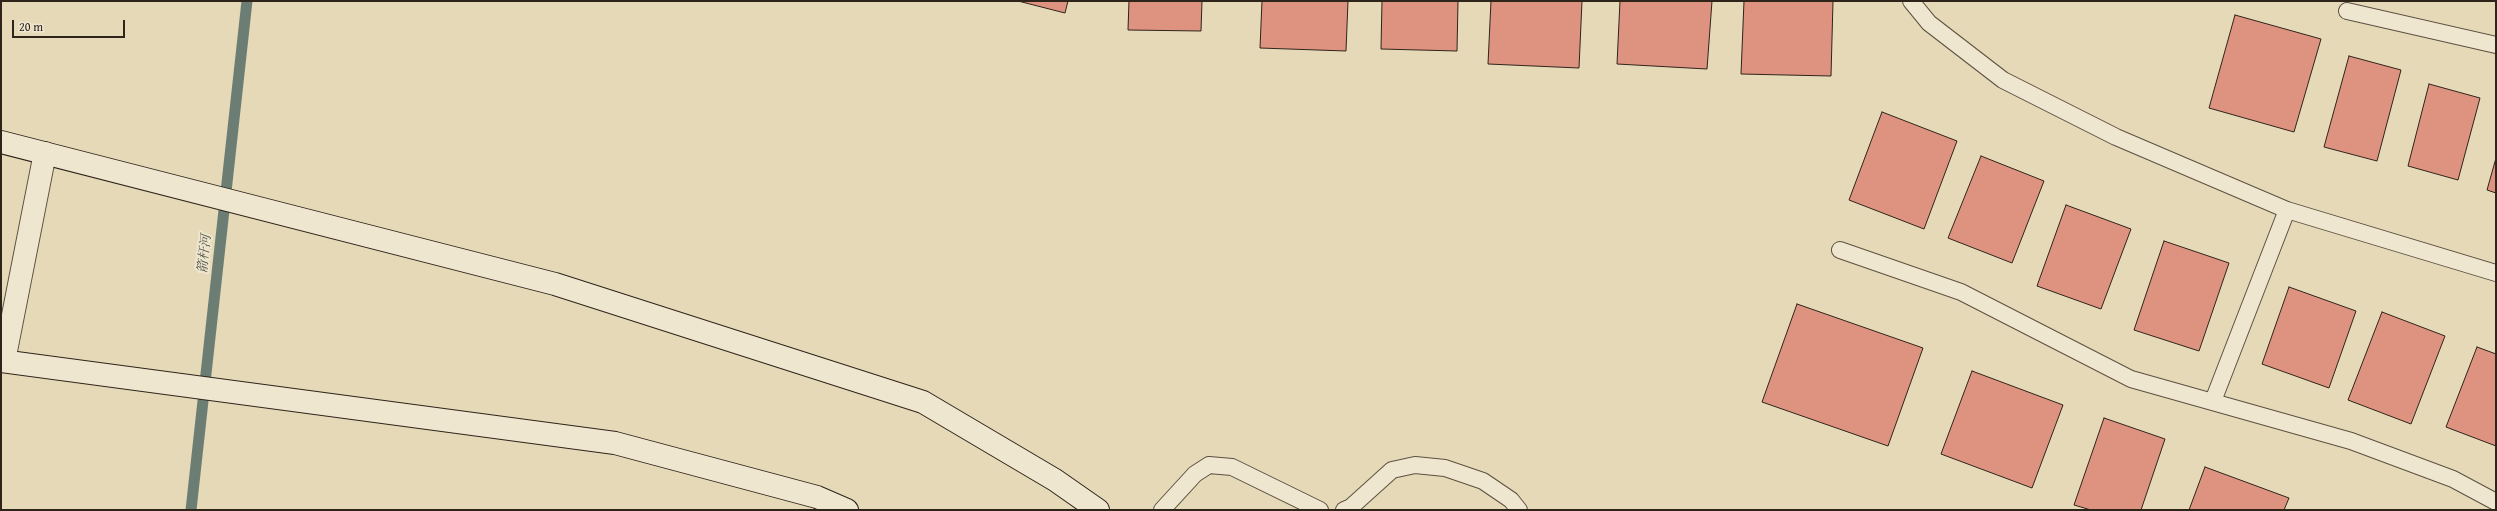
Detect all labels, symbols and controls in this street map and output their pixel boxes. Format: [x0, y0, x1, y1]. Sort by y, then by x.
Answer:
scale bar [14, 12, 127, 38]
text: 20 m [19, 18, 43, 35]
water label: 箭杆河 [195, 234, 215, 274]

